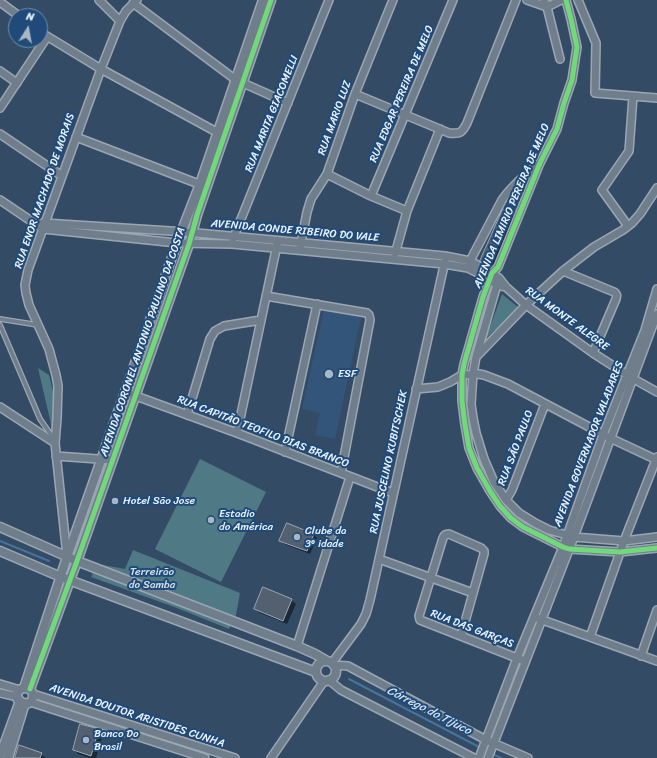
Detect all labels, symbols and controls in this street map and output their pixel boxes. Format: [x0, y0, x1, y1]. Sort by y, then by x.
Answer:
text: N [25, 7, 36, 27]
north arrow [8, 8, 48, 48]
street label: RUA EDGAR PEREIRA DE MELO [367, 24, 437, 164]
street label: RUA MARITA GIACOMELLI [243, 54, 301, 174]
street label: RUA MARIO LUZ [315, 79, 355, 157]
street label: RUA ENOR MACHADO DE MORAIS [12, 112, 78, 270]
street label: AVENIDA LIMIRIO PEREIRA DE MELO [471, 122, 553, 290]
street label: AVENIDA CONDE RIBEIRO DO VALE [210, 217, 380, 245]
street label: AVENIDA CORONEL ANTONIO PAULINO DA COSTA [97, 226, 189, 458]
street label: RUA MONTE ALEGRE [523, 284, 611, 354]
street label: AVENIDA GOVERNADOR VALADARES [551, 359, 627, 529]
place label: ESF [338, 367, 357, 381]
marker: ESF [323, 368, 335, 380]
street label: RUA JUSCELINO KUBITSCHEK [367, 389, 411, 535]
street label: RUA CAPITÃO TEOFILO DIAS BRANCO [175, 393, 351, 471]
street label: RUA SÃO PAULO [496, 408, 536, 488]
place label: Hotel São Jose [123, 494, 195, 508]
marker: Hotel São Jose [110, 496, 120, 506]
place label: Estadio do América [219, 507, 273, 533]
marker: Estadio do América [206, 515, 216, 525]
place label: Clube da 3º idade [305, 524, 347, 550]
marker: Clube da 3º idade [292, 532, 302, 542]
park label: Terreirão do Samba [129, 565, 175, 591]
street label: RUA DAS GARÇAS [429, 607, 515, 651]
street label: AVENIDA DOUTOR ARISTIDES CUNHA [48, 681, 226, 751]
water label: Córrego do Tijuco [384, 684, 474, 738]
place label: Banco Do Brasil [94, 727, 138, 753]
marker: Banco Do Brasil [81, 735, 91, 745]

